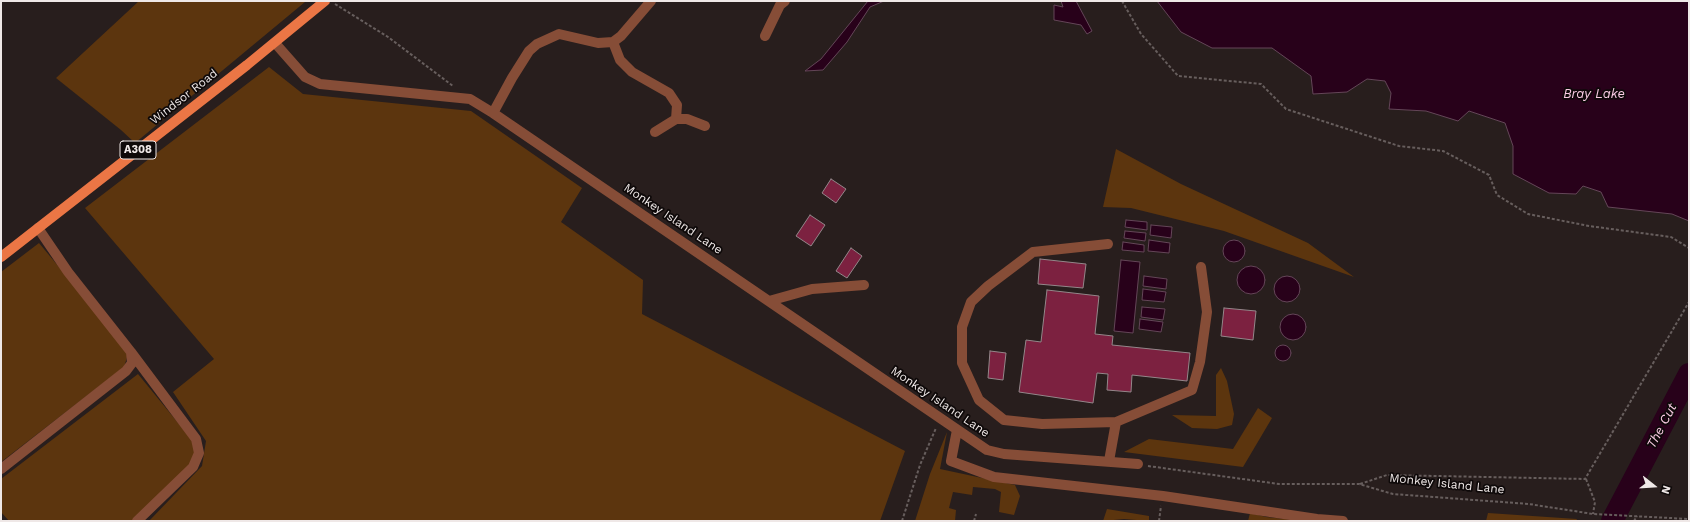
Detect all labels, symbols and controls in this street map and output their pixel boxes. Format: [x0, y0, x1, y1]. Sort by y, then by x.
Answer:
street label: Windsor Road [147, 66, 221, 128]
water label: Bray Lake [1563, 86, 1625, 102]
road number: A308 [120, 141, 156, 159]
street label: Monkey Island Lane [621, 181, 725, 257]
street label: Monkey Island Lane [888, 364, 992, 440]
water label: The Cut [1644, 401, 1680, 451]
north arrow [1634, 466, 1674, 506]
street label: Monkey Island Lane [1389, 471, 1505, 497]
text: N [1659, 484, 1673, 495]

